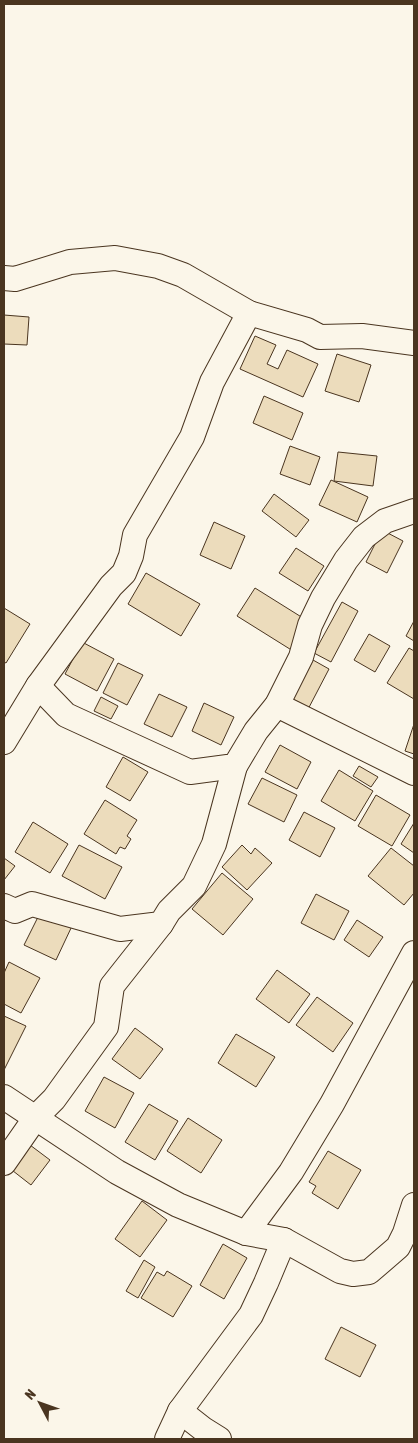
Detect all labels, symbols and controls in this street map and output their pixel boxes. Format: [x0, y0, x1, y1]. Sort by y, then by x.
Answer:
north arrow [15, 1378, 65, 1428]
text: N [21, 1386, 39, 1403]

